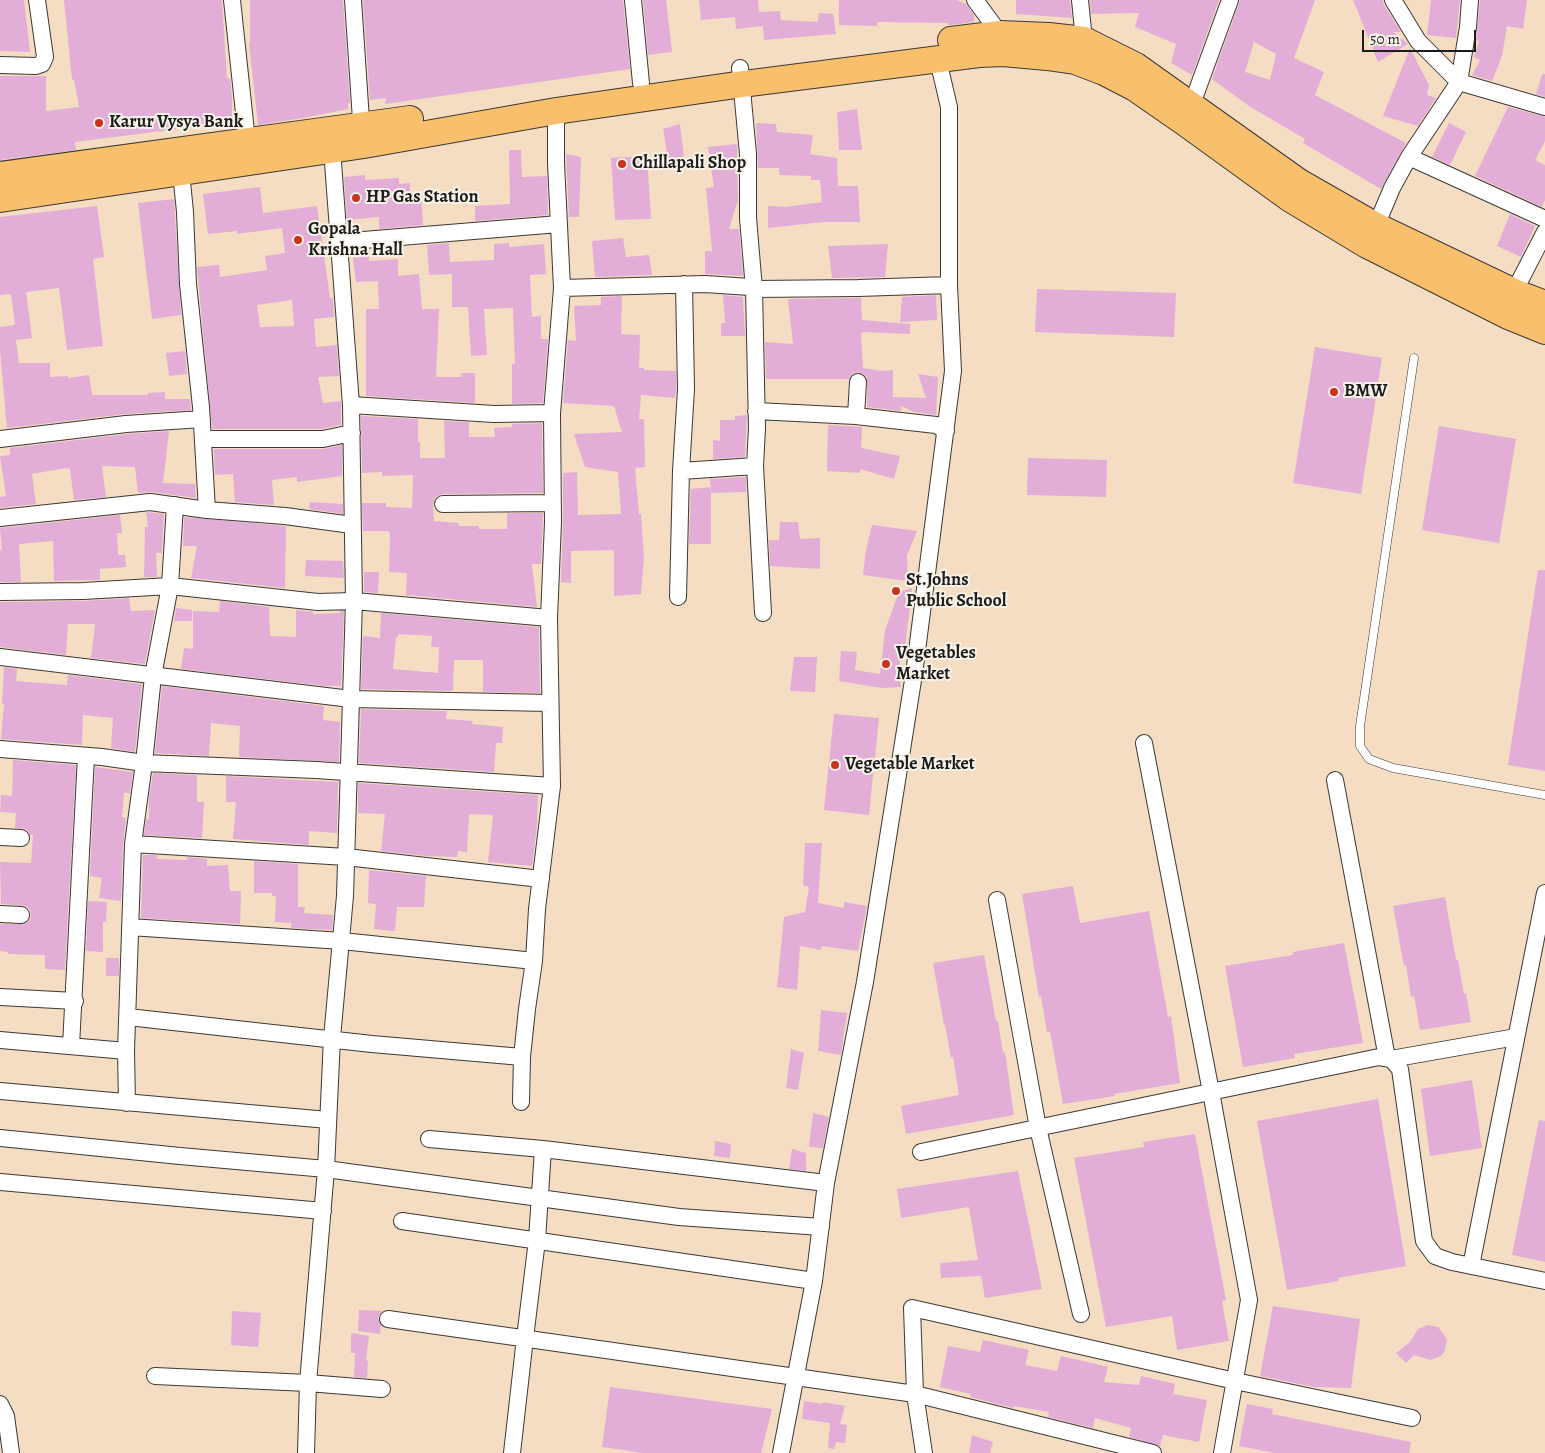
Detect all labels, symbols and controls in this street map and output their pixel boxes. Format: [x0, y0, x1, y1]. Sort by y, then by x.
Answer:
scale bar [1365, 20, 1479, 52]
text: 50 m [1370, 29, 1400, 49]
place label: Karur Vysya Bank [109, 112, 243, 134]
marker: Karur Vysya Bank [93, 117, 105, 129]
place label: Chillapali Shop [632, 153, 746, 175]
marker: Chillapali Shop [616, 158, 628, 170]
place label: HP Gas Station [366, 187, 479, 209]
marker: HP Gas Station [350, 192, 362, 204]
place label: Gopala Krishna Hall [308, 219, 403, 262]
marker: Gopala Krishna Hall [292, 234, 304, 246]
place label: BMW [1344, 381, 1388, 403]
marker: BMW [1328, 386, 1340, 398]
place label: St.Johns Public School [906, 570, 1006, 612]
marker: St.Johns Public School [890, 585, 902, 597]
place label: Vegetables Market [896, 643, 976, 686]
marker: Vegetables Market [880, 658, 892, 670]
place label: Vegetable Market [845, 754, 975, 776]
marker: Vegetable Market [829, 759, 841, 771]

